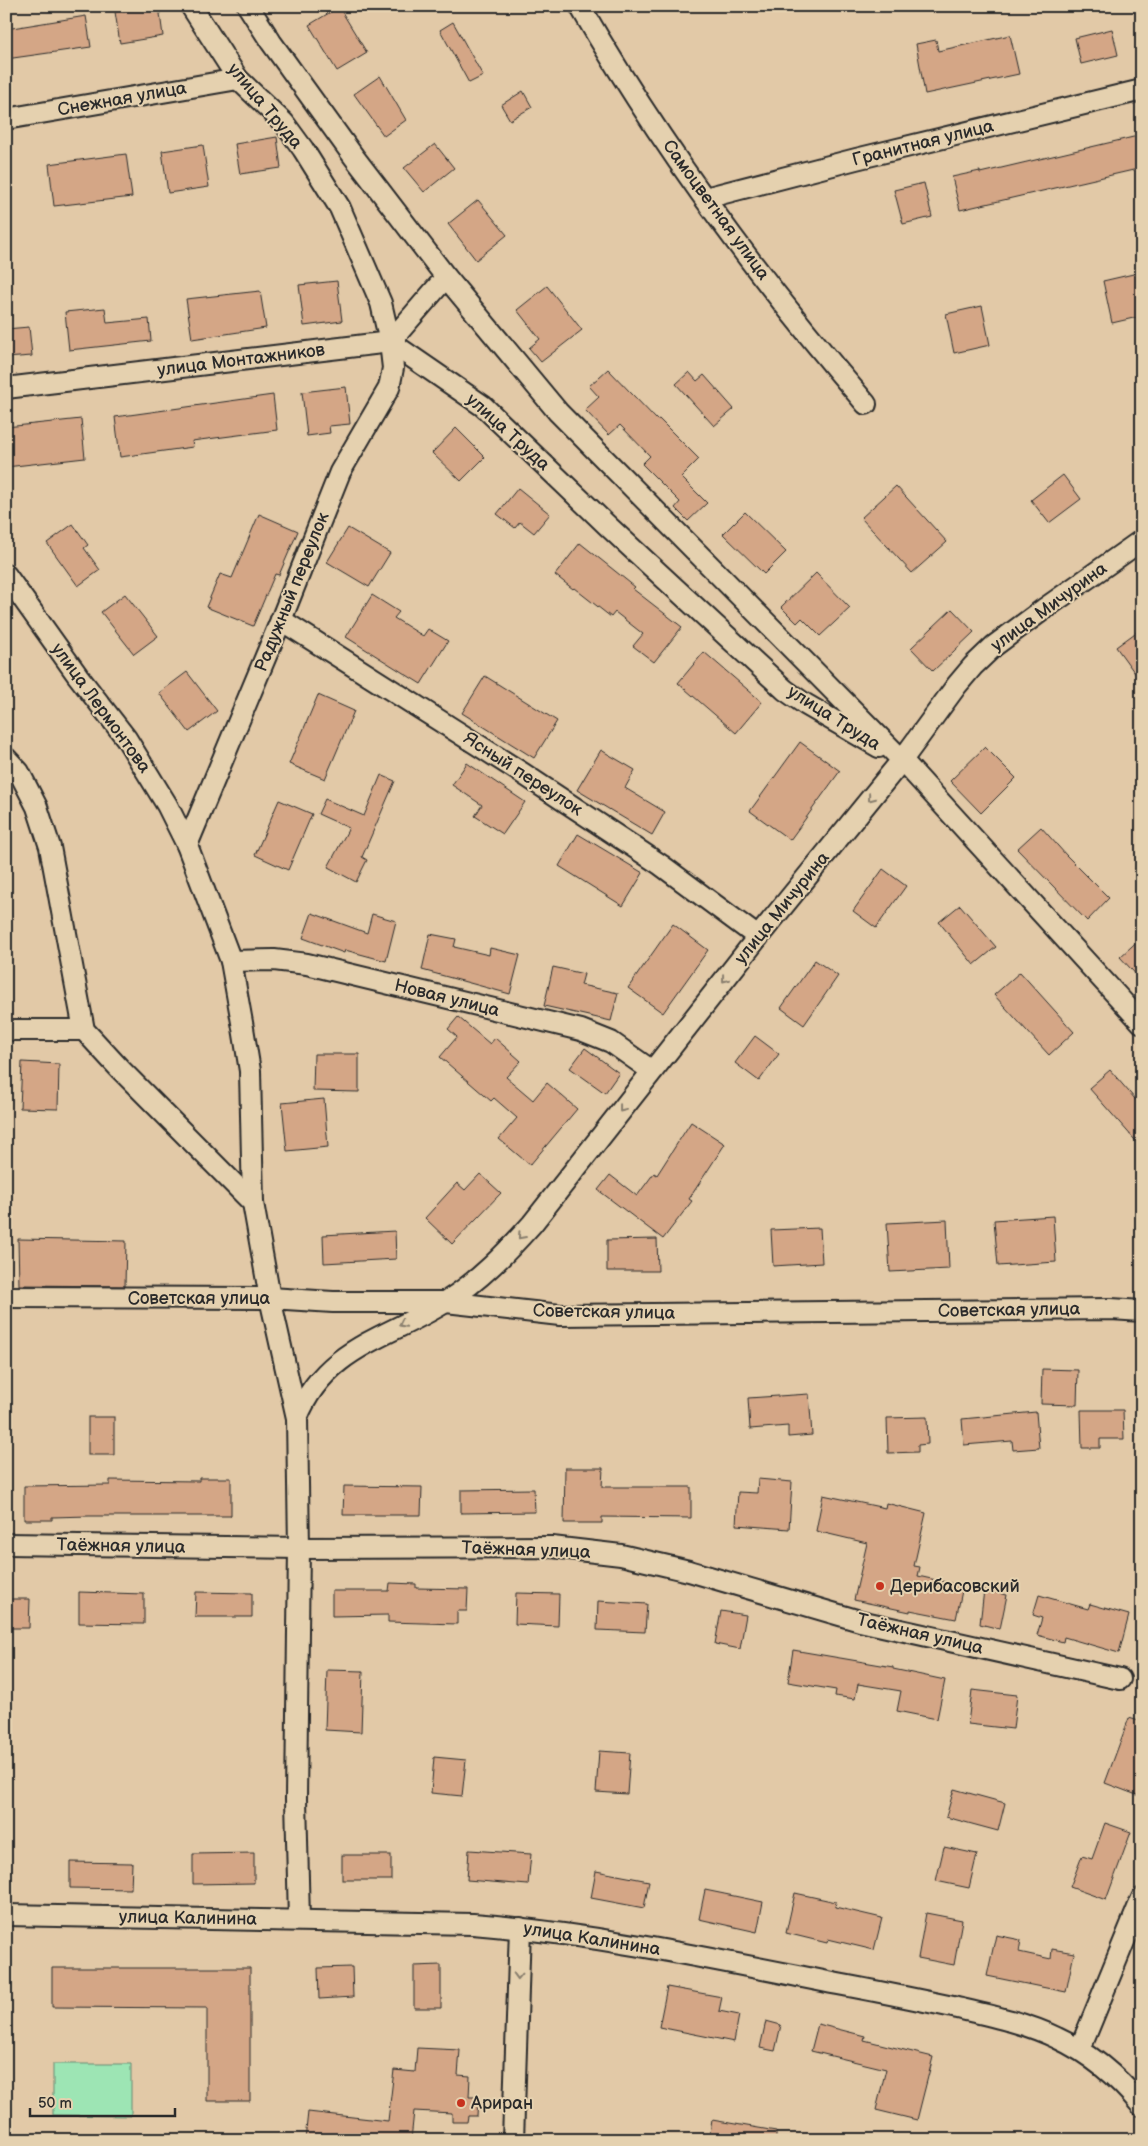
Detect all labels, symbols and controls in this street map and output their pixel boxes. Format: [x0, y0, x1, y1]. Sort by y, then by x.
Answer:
street label: улица Труда [223, 59, 307, 153]
street label: Снежная улица [56, 77, 188, 121]
street label: Гранитная улица [850, 115, 996, 171]
street label: Самоцветная улица [658, 136, 774, 284]
street label: улица Монтажников [156, 339, 327, 381]
street label: улица Труда [462, 389, 554, 475]
street label: Радужный переулок [250, 509, 334, 675]
street label: улица Мичурина [987, 558, 1111, 656]
street label: улица Лермонтова [47, 639, 155, 777]
street label: улица Труда [784, 681, 884, 755]
street label: Ясный переулок [459, 728, 587, 821]
one-way arrow [868, 792, 877, 801]
street label: улица Мичурина [730, 847, 834, 968]
one-way arrow [723, 973, 731, 982]
street label: Новая улица [392, 975, 502, 1021]
one-way arrow [620, 1103, 628, 1112]
one-way arrow [518, 1231, 527, 1240]
street label: Советская улица [128, 1288, 271, 1309]
street label: Советская улица [938, 1298, 1081, 1322]
street label: Советская улица [533, 1300, 676, 1324]
one-way arrow [399, 1318, 408, 1328]
street label: Таёжная улица [56, 1534, 186, 1558]
street label: Таёжная улица [461, 1537, 591, 1563]
place label: Дерибасовский [890, 1576, 1020, 1597]
marker: Дерибасовский [874, 1580, 886, 1592]
street label: Таёжная улица [855, 1609, 986, 1659]
street label: улица Калинина [119, 1906, 258, 1930]
street label: улица Калинина [522, 1918, 662, 1960]
one-way arrow [513, 1973, 523, 1981]
scale bar [30, 2086, 175, 2118]
place label: Ариран [470, 2093, 533, 2114]
text: 50 m [38, 2094, 72, 2113]
marker: Ариран [455, 2097, 467, 2109]

